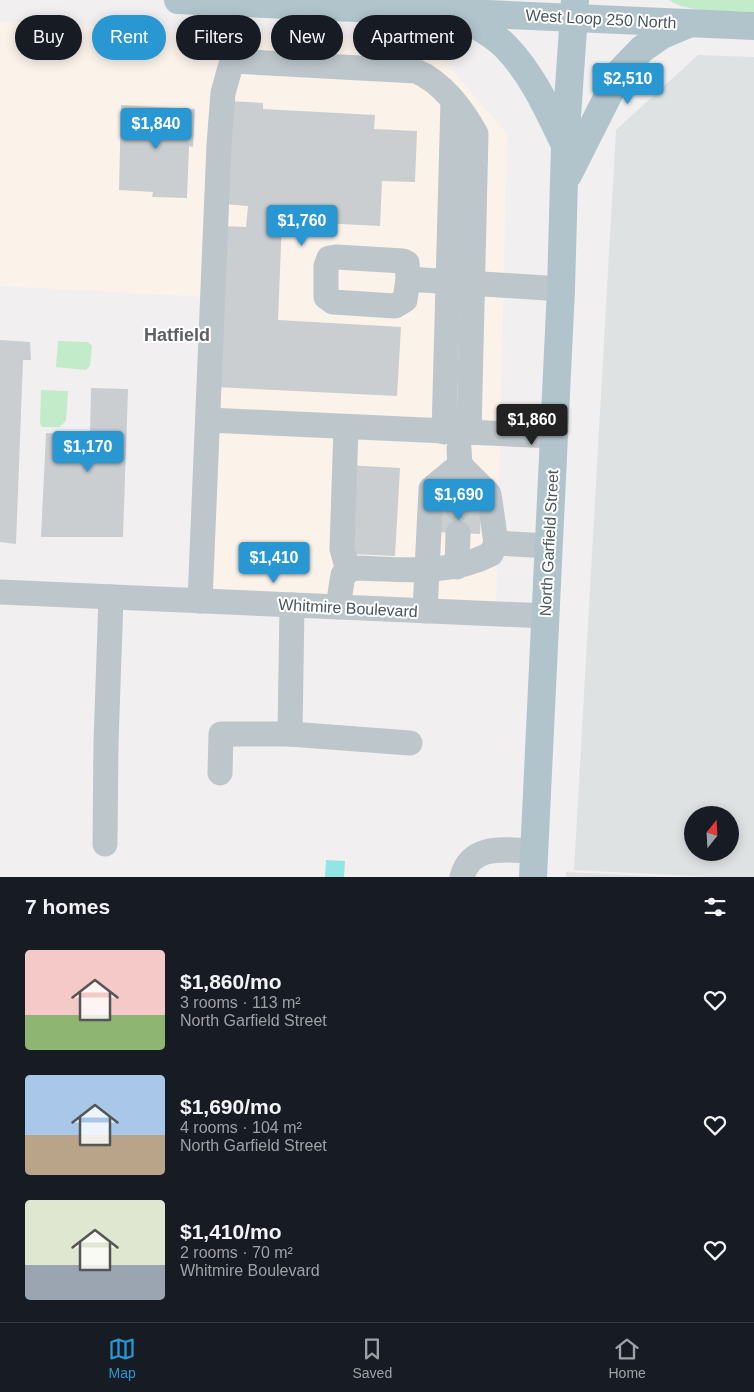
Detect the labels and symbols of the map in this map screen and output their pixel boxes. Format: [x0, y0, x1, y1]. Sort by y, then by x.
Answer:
street label: West Loop 250 North [525, 7, 677, 31]
pin: $2,510 [587, 62, 669, 105]
pin: $1,840 [115, 108, 197, 150]
pin: $1,760 [261, 204, 343, 247]
district label: Hatfield [144, 325, 210, 345]
pin: $1,860 [491, 404, 573, 446]
pin: $1,170 [47, 430, 129, 473]
street label: North Garfield Street [537, 469, 561, 617]
pin: $1,690 [418, 478, 500, 521]
pin: $1,410 [233, 542, 315, 584]
street label: Whitmire Boulevard [278, 596, 418, 620]
north arrow [684, 806, 739, 861]

